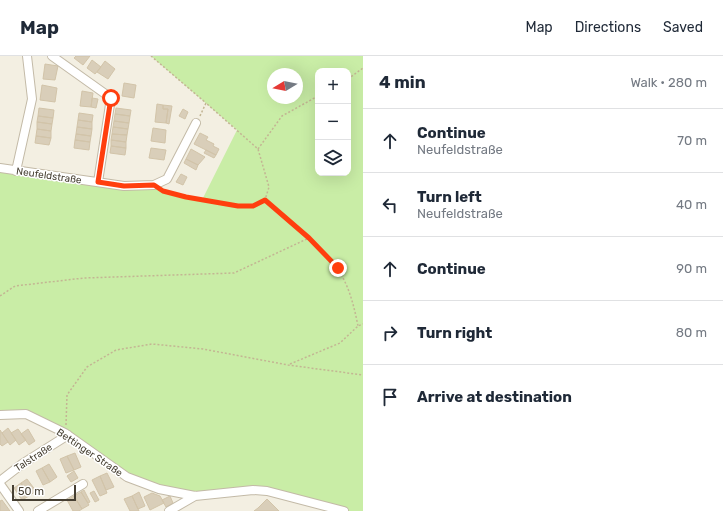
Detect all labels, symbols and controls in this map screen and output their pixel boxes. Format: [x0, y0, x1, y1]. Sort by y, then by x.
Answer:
text: Map [20, 16, 59, 39]
text: Map [526, 19, 553, 36]
text: Directions [575, 19, 641, 36]
text: Saved [663, 19, 703, 36]
north arrow [267, 68, 303, 104]
map controls [315, 68, 351, 176]
button: + [315, 68, 351, 104]
text: 4 min [379, 72, 426, 92]
text: Walk · 280 m [630, 75, 707, 90]
route start [102, 89, 120, 107]
button: − [315, 104, 351, 140]
text: Continue [417, 124, 486, 142]
icon: ahead [379, 130, 401, 152]
text: 70 m [677, 133, 707, 148]
button: layers [315, 140, 351, 176]
text: Neufeldstraße [417, 142, 503, 157]
street label: Neufeldstraße [15, 165, 83, 187]
text: Turn left [417, 188, 482, 206]
icon: left [379, 194, 401, 216]
text: 40 m [676, 197, 707, 212]
text: Neufeldstraße [417, 206, 503, 221]
icon: ahead [379, 258, 401, 280]
route end [329, 259, 347, 277]
text: Continue [417, 260, 486, 278]
text: 90 m [676, 261, 707, 276]
icon: right [379, 322, 401, 344]
text: Turn right [417, 324, 492, 342]
text: 80 m [676, 325, 707, 340]
icon: arrive [379, 386, 401, 408]
text: Arrive at destination [417, 388, 572, 406]
street label: Bettinger Straße [54, 426, 125, 480]
street label: Talstraße [12, 441, 55, 474]
scale bar [12, 483, 76, 502]
text: 50 m [18, 485, 44, 498]

